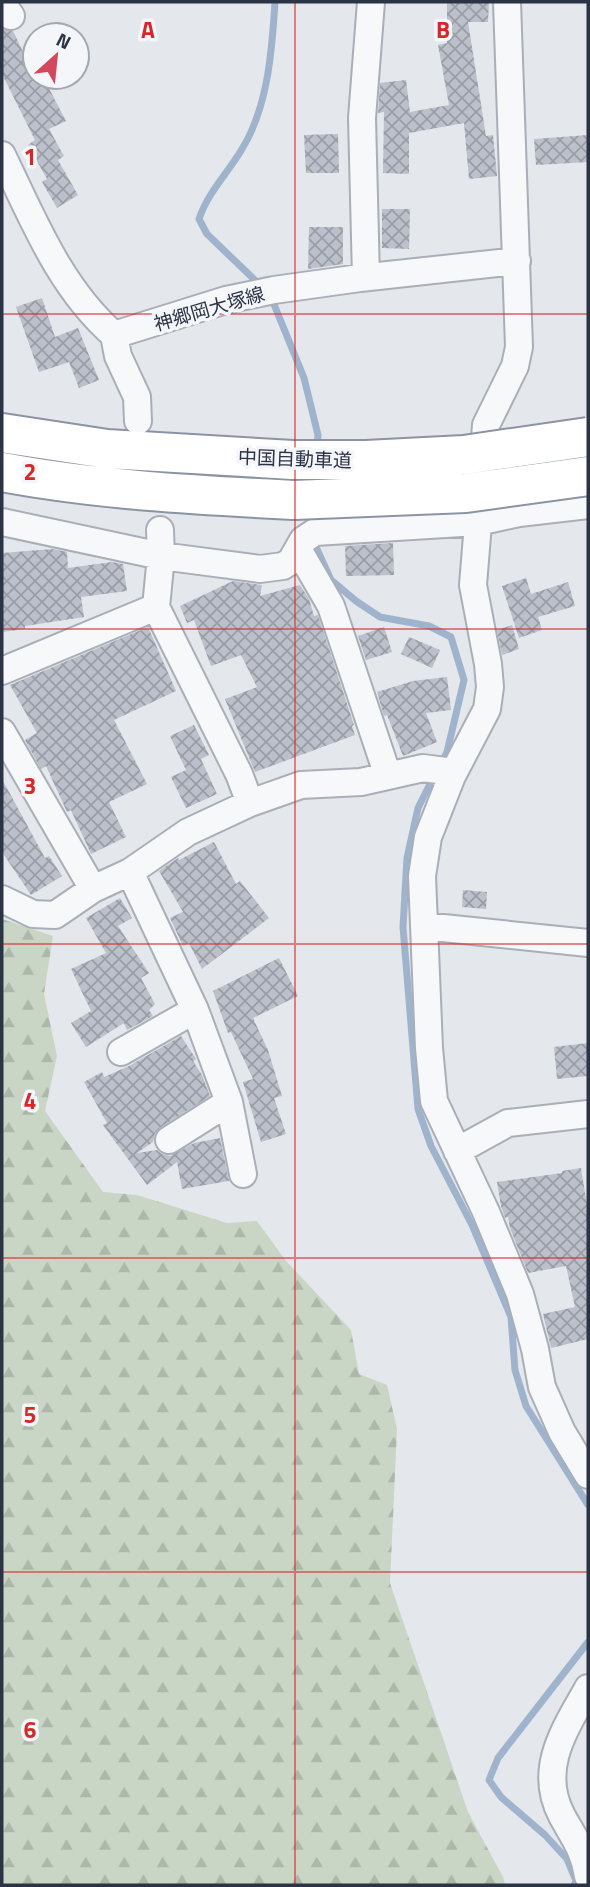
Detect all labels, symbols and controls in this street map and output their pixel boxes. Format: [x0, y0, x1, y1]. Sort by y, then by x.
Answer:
text: A [141, 12, 155, 47]
text: B [436, 12, 450, 47]
north arrow [21, 21, 91, 91]
text: N [51, 24, 76, 56]
text: 1 [24, 139, 36, 174]
street label: 神郷岡大塚線 [150, 278, 268, 338]
street label: 中国自動車道 [238, 442, 352, 474]
text: 2 [24, 454, 36, 489]
text: 3 [24, 768, 36, 803]
text: 4 [24, 1083, 36, 1118]
text: 5 [24, 1397, 36, 1432]
text: 6 [24, 1712, 37, 1747]

